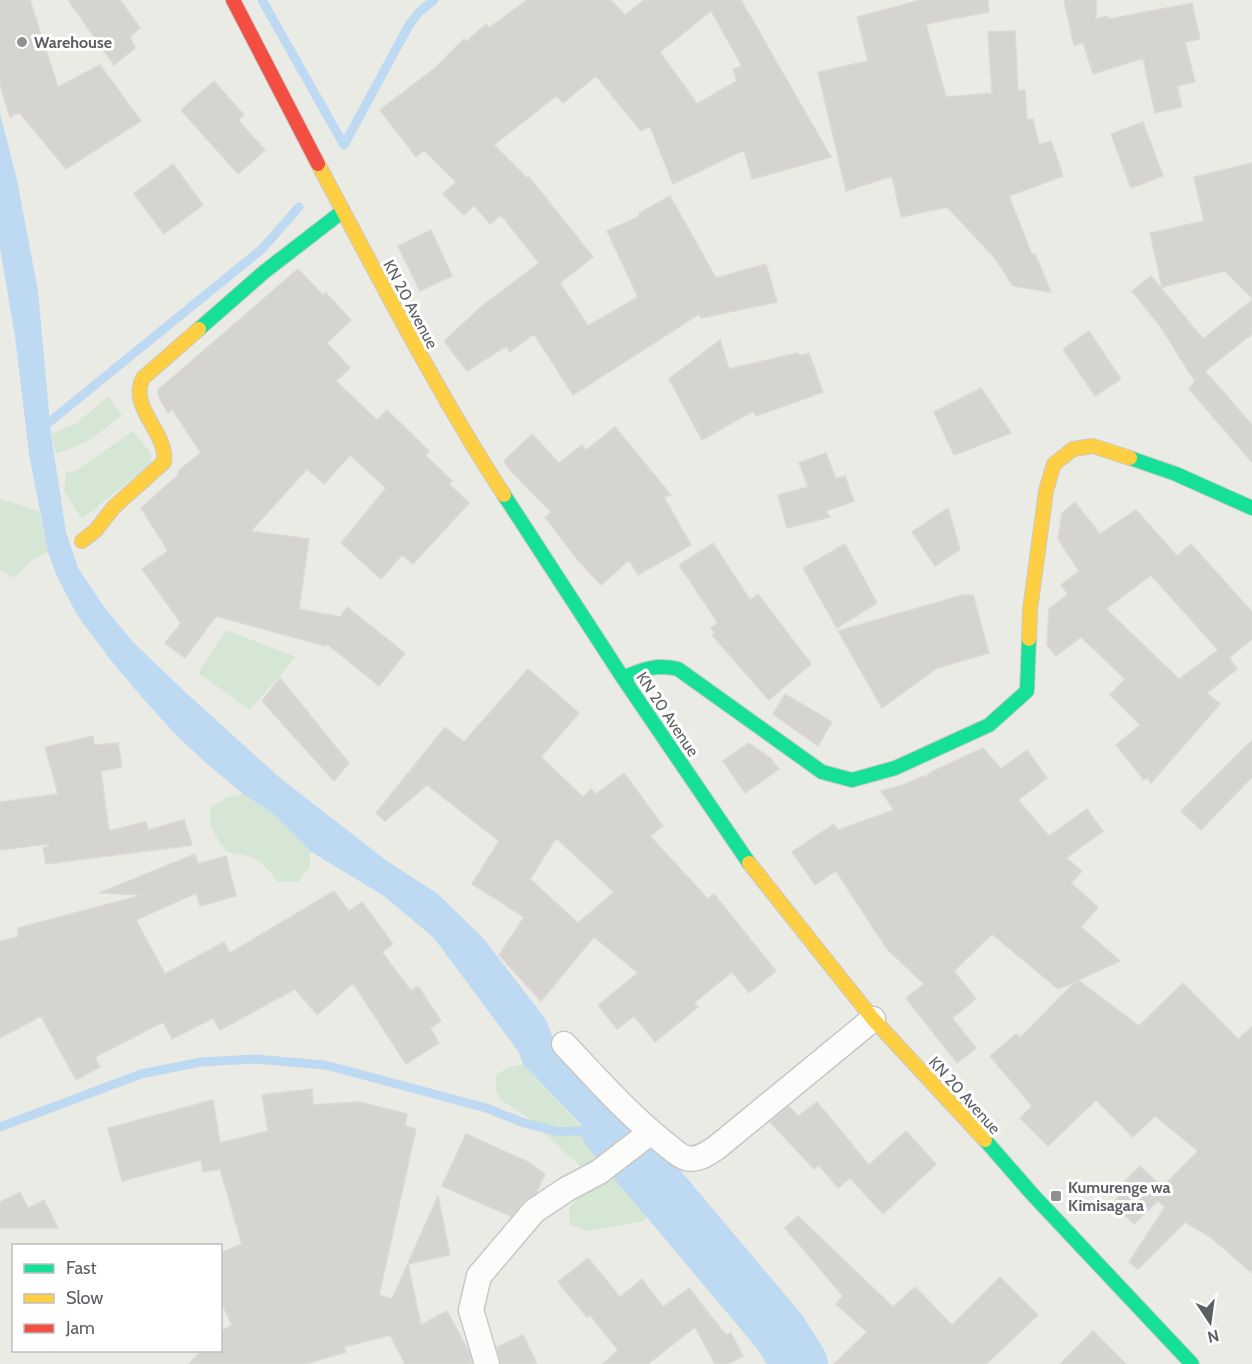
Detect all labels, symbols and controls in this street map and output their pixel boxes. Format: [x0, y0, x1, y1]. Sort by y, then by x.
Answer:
place label: Warehouse [34, 33, 112, 52]
marker: Warehouse [15, 35, 29, 49]
street label: KN 20 Avenue [379, 257, 442, 352]
street label: KN 20 Avenue [632, 668, 703, 760]
street label: KN 20 Avenue [925, 1053, 1004, 1138]
place label: Kumurenge wa Kimisagara [1068, 1178, 1171, 1215]
marker: Kumurenge wa Kimisagara [1049, 1189, 1063, 1203]
legend [12, 1244, 222, 1352]
text: Fast [66, 1257, 97, 1279]
text: Slow [66, 1287, 103, 1309]
north arrow [1180, 1292, 1240, 1352]
text: Jam [65, 1317, 95, 1339]
text: N [1206, 1326, 1221, 1347]

